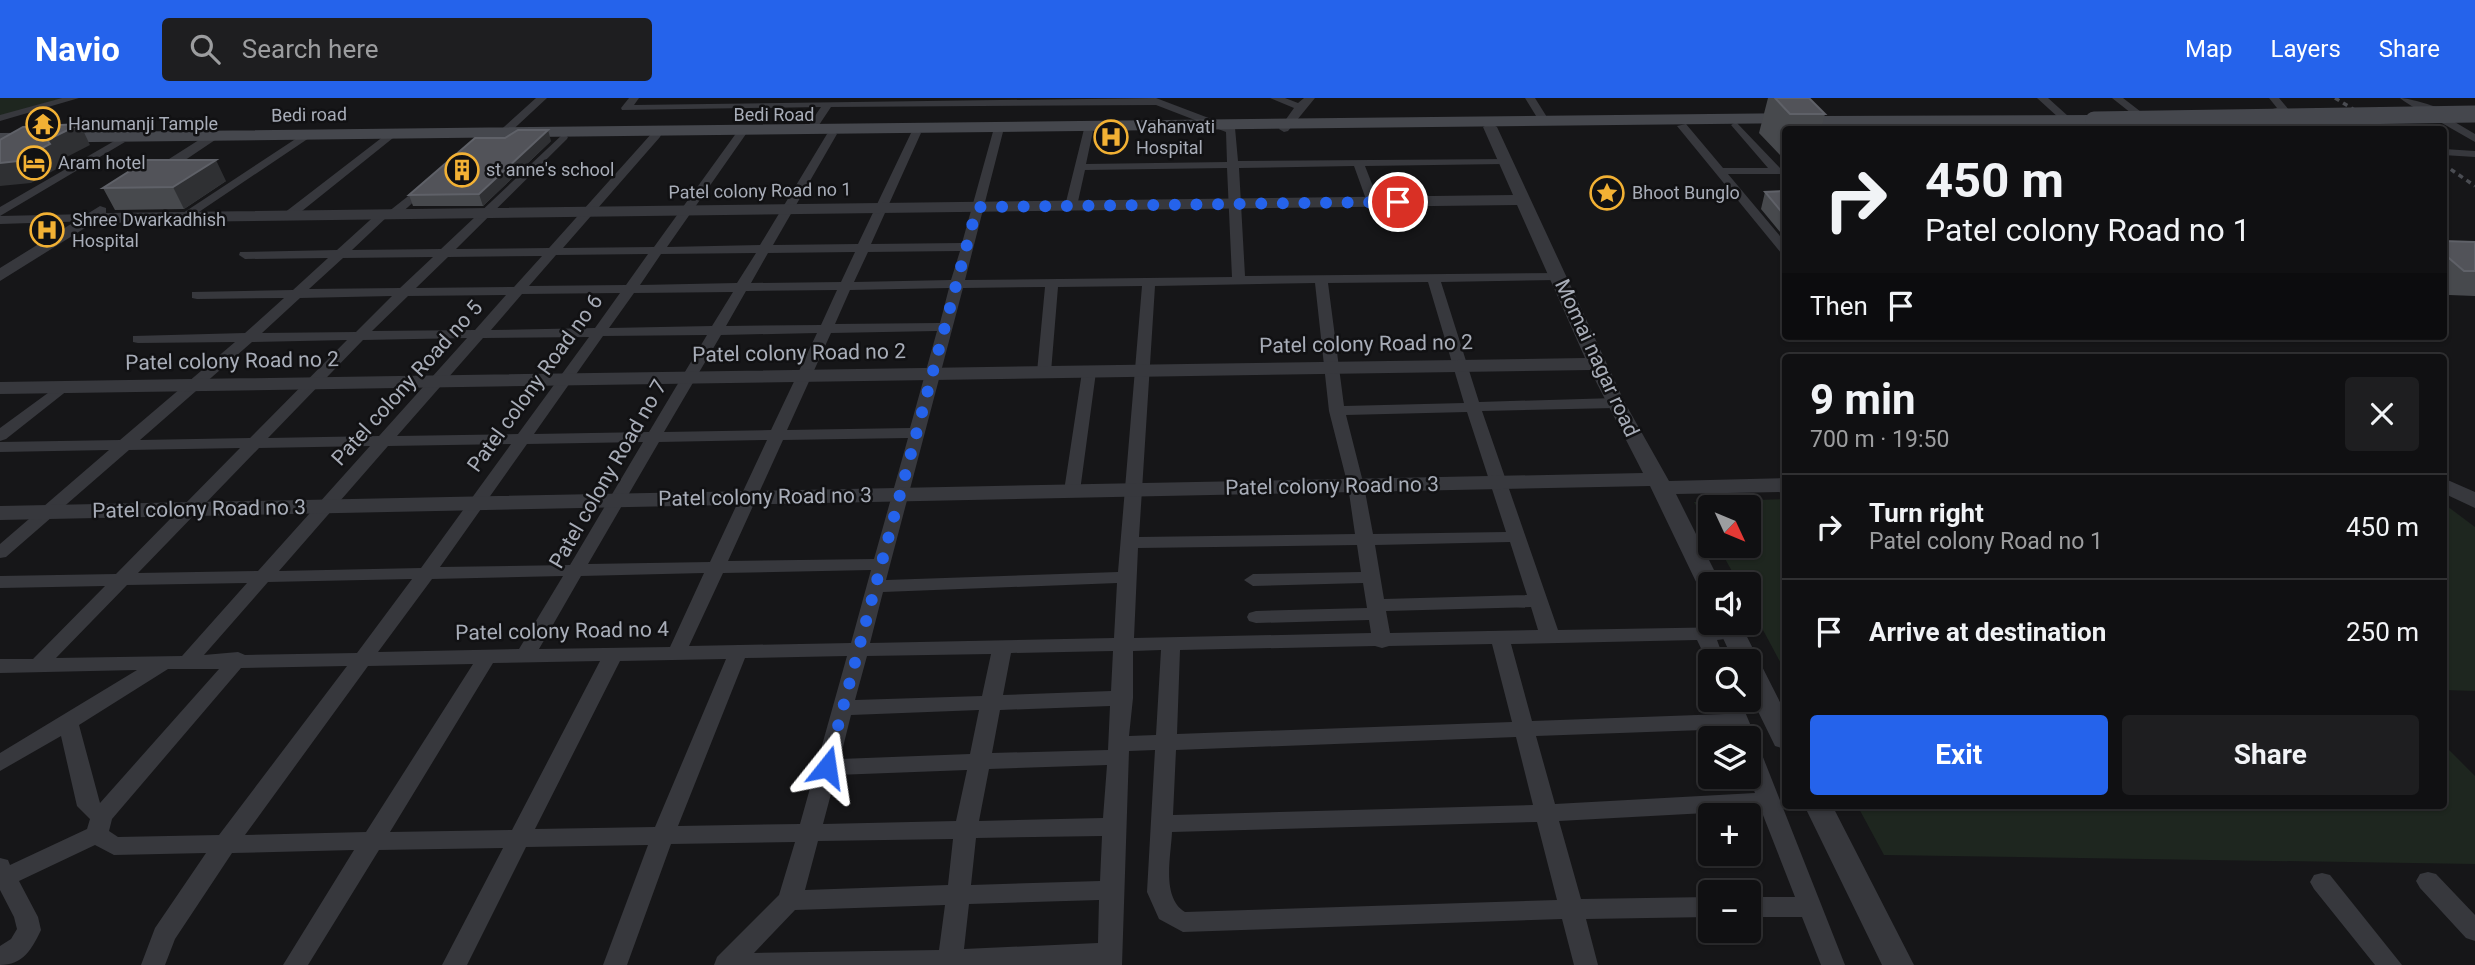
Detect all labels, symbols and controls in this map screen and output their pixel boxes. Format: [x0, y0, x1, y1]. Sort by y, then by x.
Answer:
search box [162, 18, 652, 81]
text: Navio [35, 30, 120, 69]
icon: search [186, 30, 224, 68]
text: Search here [242, 34, 379, 64]
text: Map [2185, 35, 2233, 63]
text: Layers [2271, 35, 2341, 63]
text: Share [2379, 35, 2440, 63]
street label: Bedi road [271, 103, 347, 126]
street label: Bedi Road [733, 104, 815, 125]
temple icon: Hanumanji Tample [24, 105, 62, 143]
place label: Hanumanji Tample [68, 113, 218, 134]
place label: Vahanvati Hospital [1136, 116, 1215, 158]
hospital icon: Vahanvati Hospital [1092, 118, 1130, 156]
hotel icon: Aram hotel [15, 144, 53, 182]
building icon: st anne's school [443, 151, 481, 189]
place label: Aram hotel [58, 152, 146, 173]
text: 450 m [1925, 152, 2064, 209]
icon: right [1810, 154, 1901, 245]
place label: st anne's school [486, 159, 614, 180]
pin [1368, 172, 1428, 232]
place icon: Bhoot Bunglo [1588, 174, 1626, 212]
street label: Patel colony Road no 1 [668, 178, 852, 203]
place label: Bhoot Bunglo [1632, 182, 1740, 203]
icon: arrive [1379, 183, 1417, 221]
place label: Shree Dwarkadhish Hospital [72, 209, 226, 251]
hospital icon: Shree Dwarkadhish Hospital [28, 211, 66, 249]
text: Patel colony Road no 1 [1925, 211, 2251, 249]
street label: Momai nagar road [1550, 275, 1644, 441]
icon: arrive [1882, 287, 1920, 325]
street label: Patel colony Road no 6 [462, 290, 608, 476]
text: Then [1810, 291, 1868, 321]
street label: Patel colony Road no 5 [327, 296, 487, 470]
street label: Patel colony Road no 2 [1259, 330, 1473, 358]
street label: Patel colony Road no 2 [692, 339, 906, 367]
street label: Patel colony Road no 2 [125, 347, 339, 375]
street label: Patel colony Road no 7 [544, 375, 672, 573]
text: 9 min [1810, 375, 1916, 424]
button: close [2345, 377, 2419, 451]
text: 700 m · 19:50 [1810, 426, 1949, 453]
street label: Patel colony Road no 3 [1225, 472, 1439, 500]
street label: Patel colony Road no 3 [658, 483, 872, 511]
street label: Patel colony Road no 3 [92, 495, 306, 523]
north arrow [1698, 495, 1760, 558]
map controls [1698, 495, 1761, 943]
text: Turn right [1869, 498, 1984, 528]
icon: right [1810, 508, 1848, 546]
text: 450 m [2346, 512, 2419, 542]
text: Patel colony Road no 1 [1869, 528, 2103, 555]
button: sound [1698, 572, 1761, 635]
icon: arrive [1810, 613, 1848, 651]
street label: Patel colony Road no 4 [455, 617, 669, 645]
text: Arrive at destination [1869, 617, 2106, 647]
text: 250 m [2346, 617, 2419, 647]
button: search [1698, 649, 1761, 712]
button: Exit [1810, 715, 2108, 795]
button: Share [2122, 715, 2419, 795]
button: layers [1698, 726, 1761, 789]
position arrow [790, 730, 864, 804]
button: + [1698, 803, 1761, 866]
button: − [1698, 880, 1761, 943]

